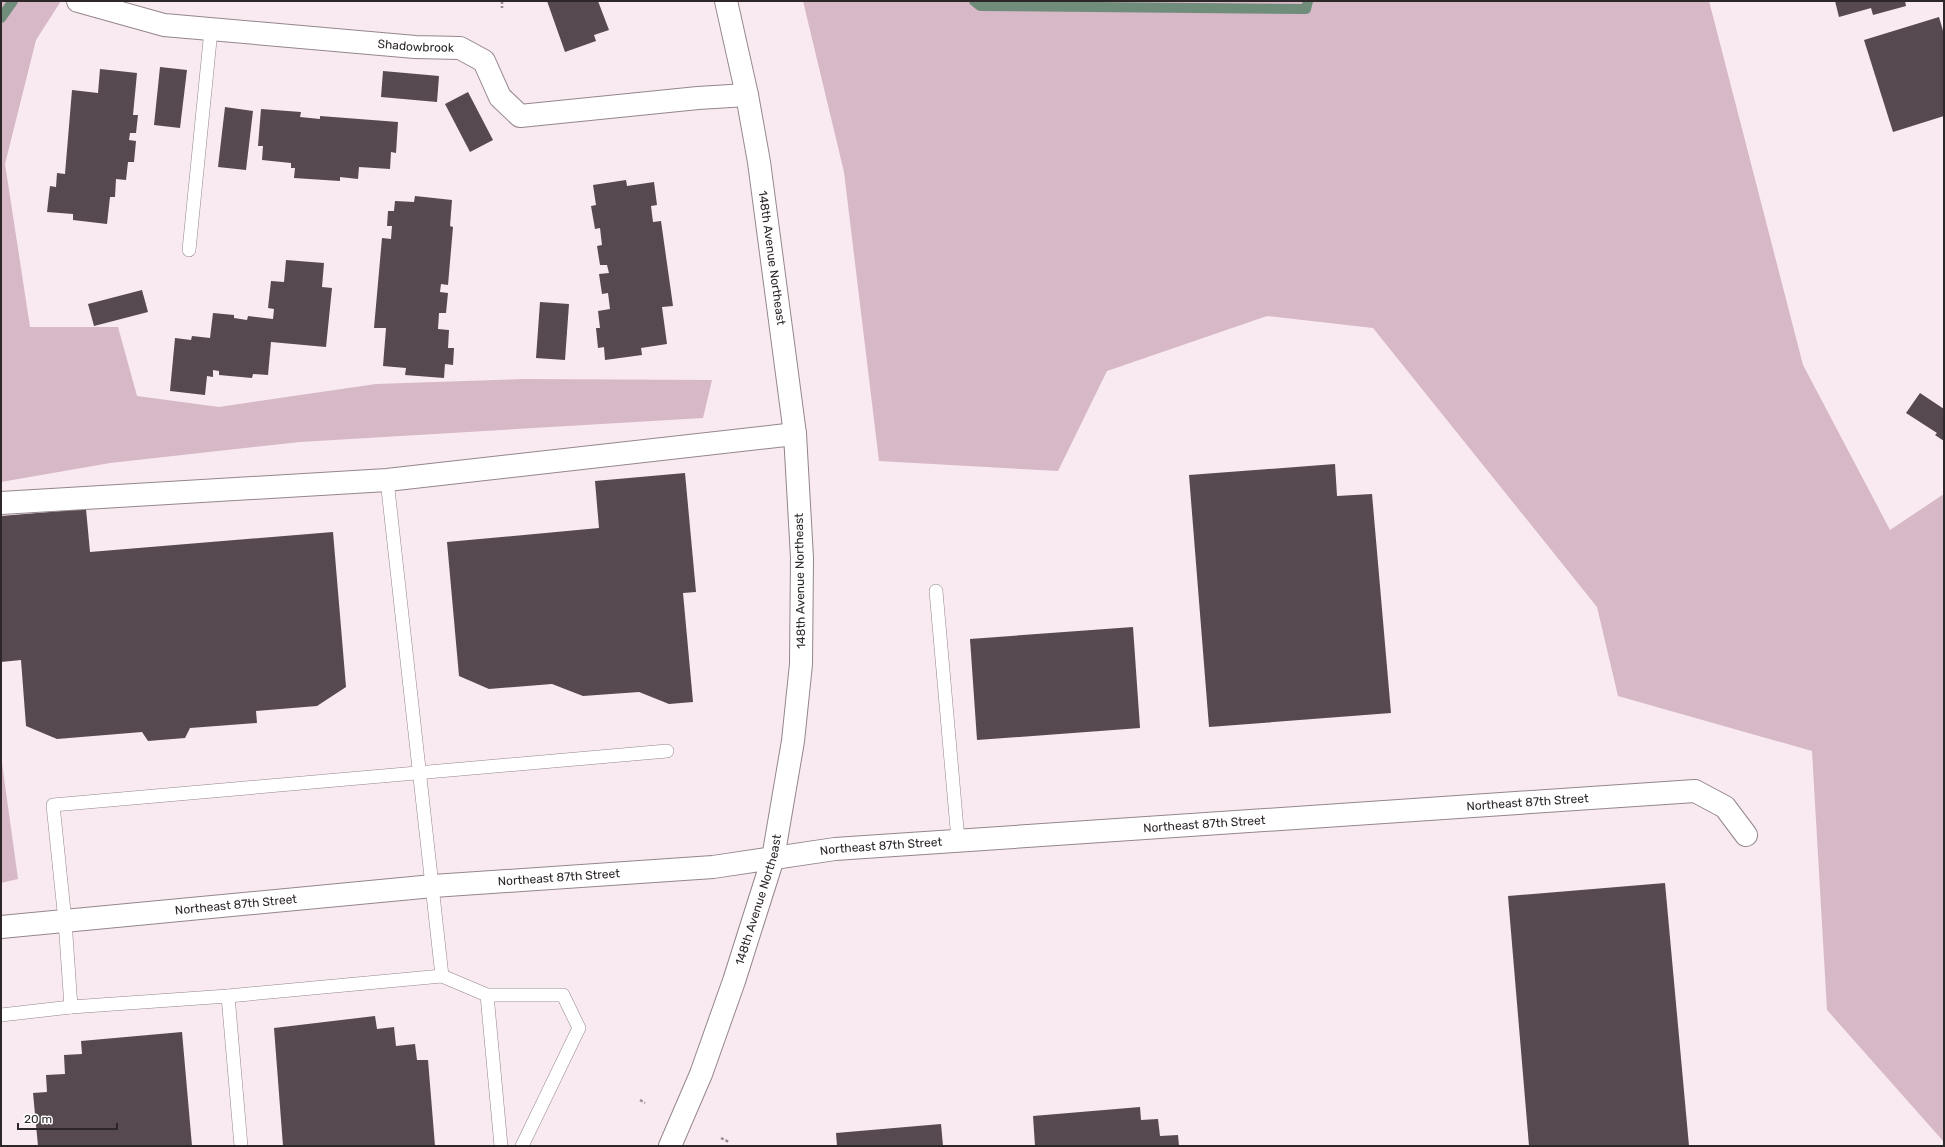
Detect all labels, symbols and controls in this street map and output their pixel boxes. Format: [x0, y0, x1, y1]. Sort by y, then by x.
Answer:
street label: Shadowbrook [377, 37, 455, 55]
street label: 148th Avenue Northeast [756, 190, 788, 326]
street label: 148th Avenue Northeast [792, 513, 808, 649]
street label: Northeast 87th Street [1466, 791, 1589, 813]
street label: Northeast 87th Street [1143, 813, 1266, 835]
street label: 148th Avenue Northeast [732, 833, 784, 967]
street label: Northeast 87th Street [819, 835, 943, 858]
street label: Northeast 87th Street [497, 866, 621, 889]
street label: Northeast 87th Street [174, 892, 298, 917]
scale bar [18, 1105, 117, 1131]
text: 20 m [24, 1112, 52, 1126]

